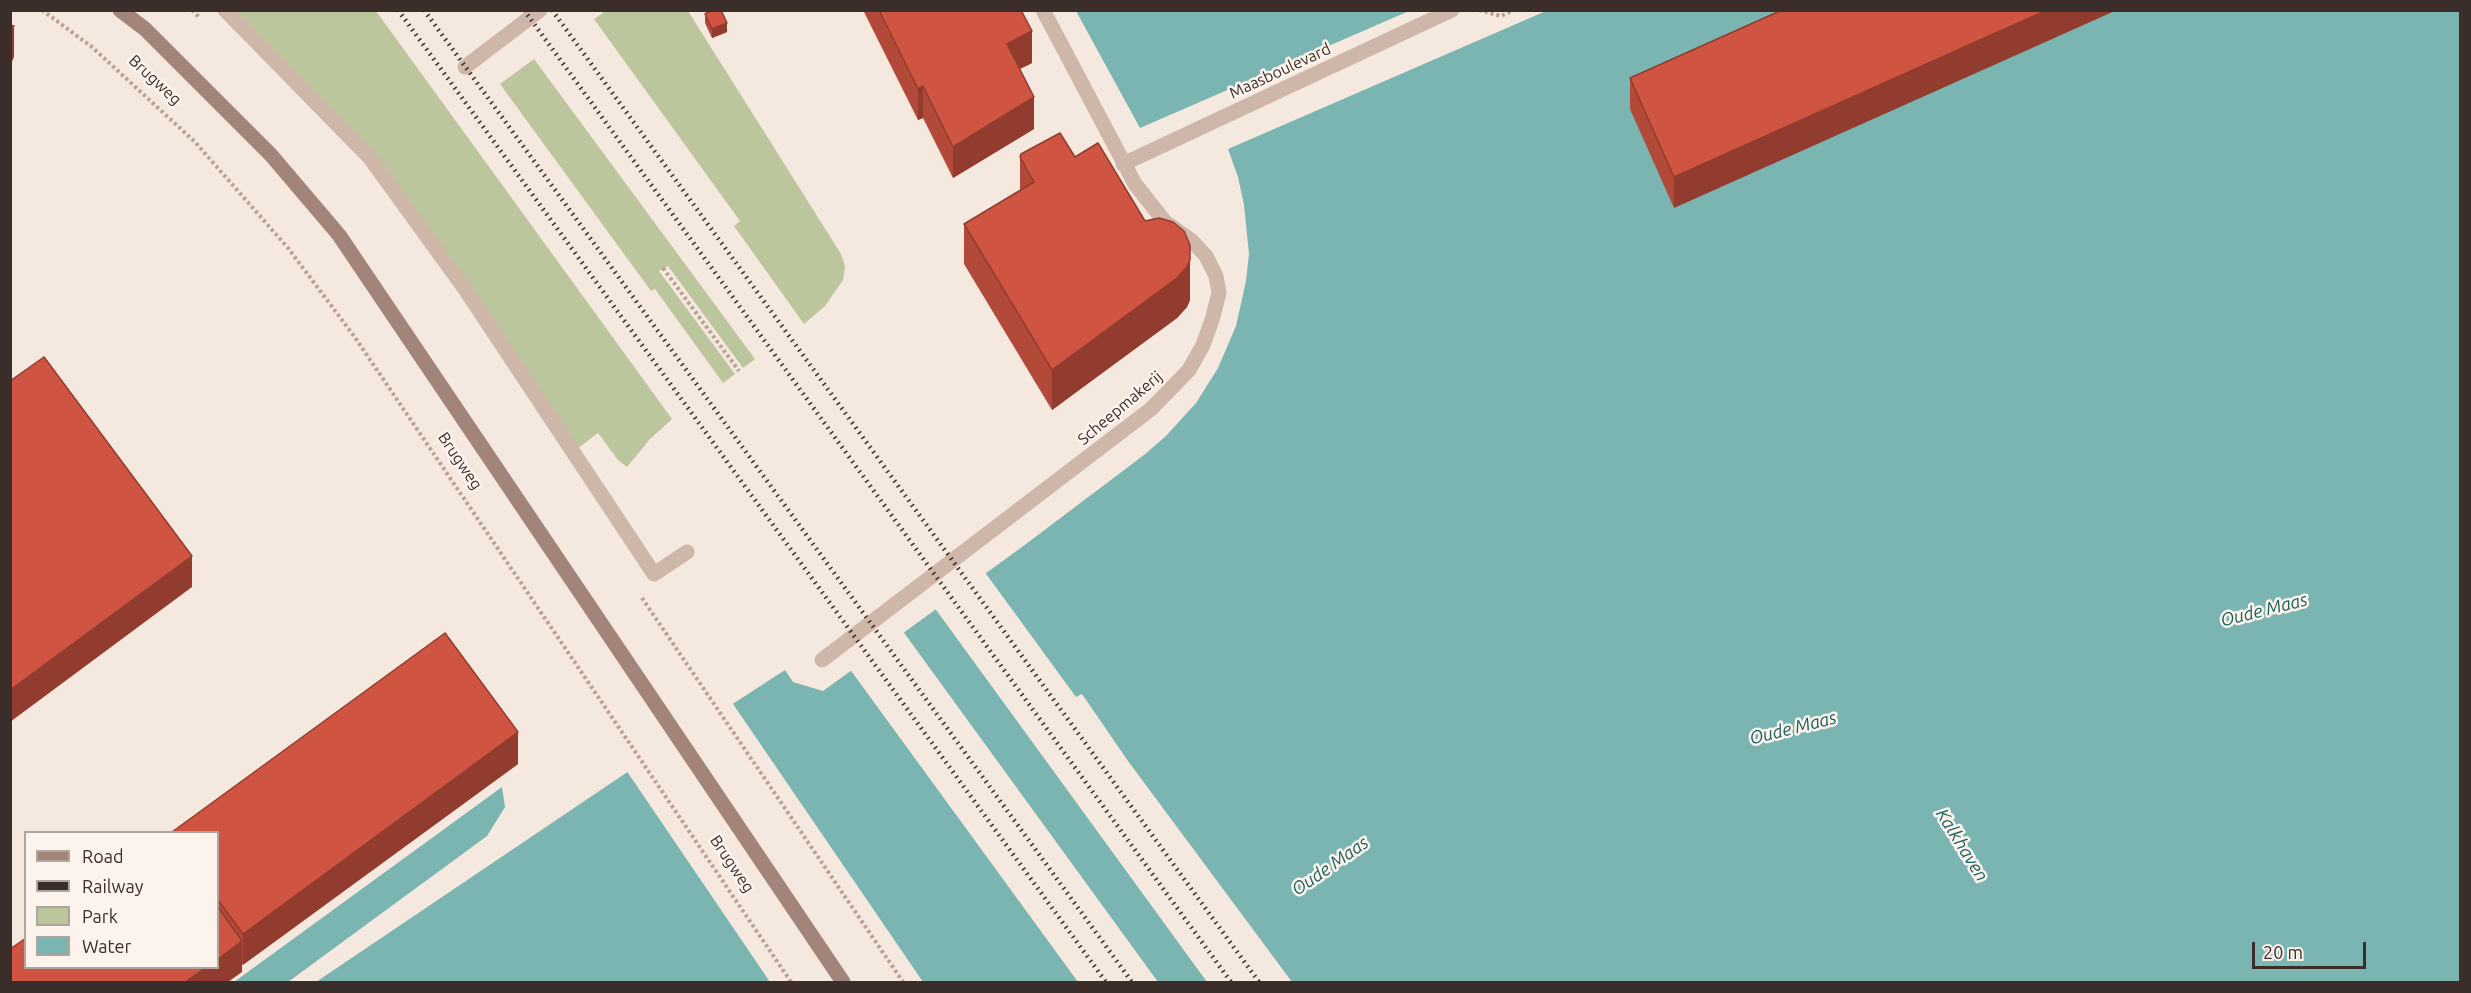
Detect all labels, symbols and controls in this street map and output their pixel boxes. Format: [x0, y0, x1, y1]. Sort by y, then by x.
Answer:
street label: Maasboulevard [1226, 39, 1334, 103]
street label: Brugweg [125, 51, 185, 109]
street label: Scheepmakerij [1074, 367, 1166, 449]
street label: Brugweg [434, 429, 486, 493]
water label: Oude Maas [2218, 589, 2310, 631]
water label: Oude Maas [1747, 707, 1839, 749]
water label: Kalkhaven [1931, 805, 1993, 885]
legend [24, 831, 219, 969]
street label: Brugweg [706, 832, 758, 896]
water label: Oude Maas [1287, 832, 1373, 900]
text: Road [82, 846, 124, 866]
text: Railway [82, 876, 143, 896]
text: Park [82, 906, 118, 926]
scale bar [2255, 930, 2369, 968]
text: Water [82, 936, 131, 956]
text: 20 m [2263, 942, 2303, 962]

